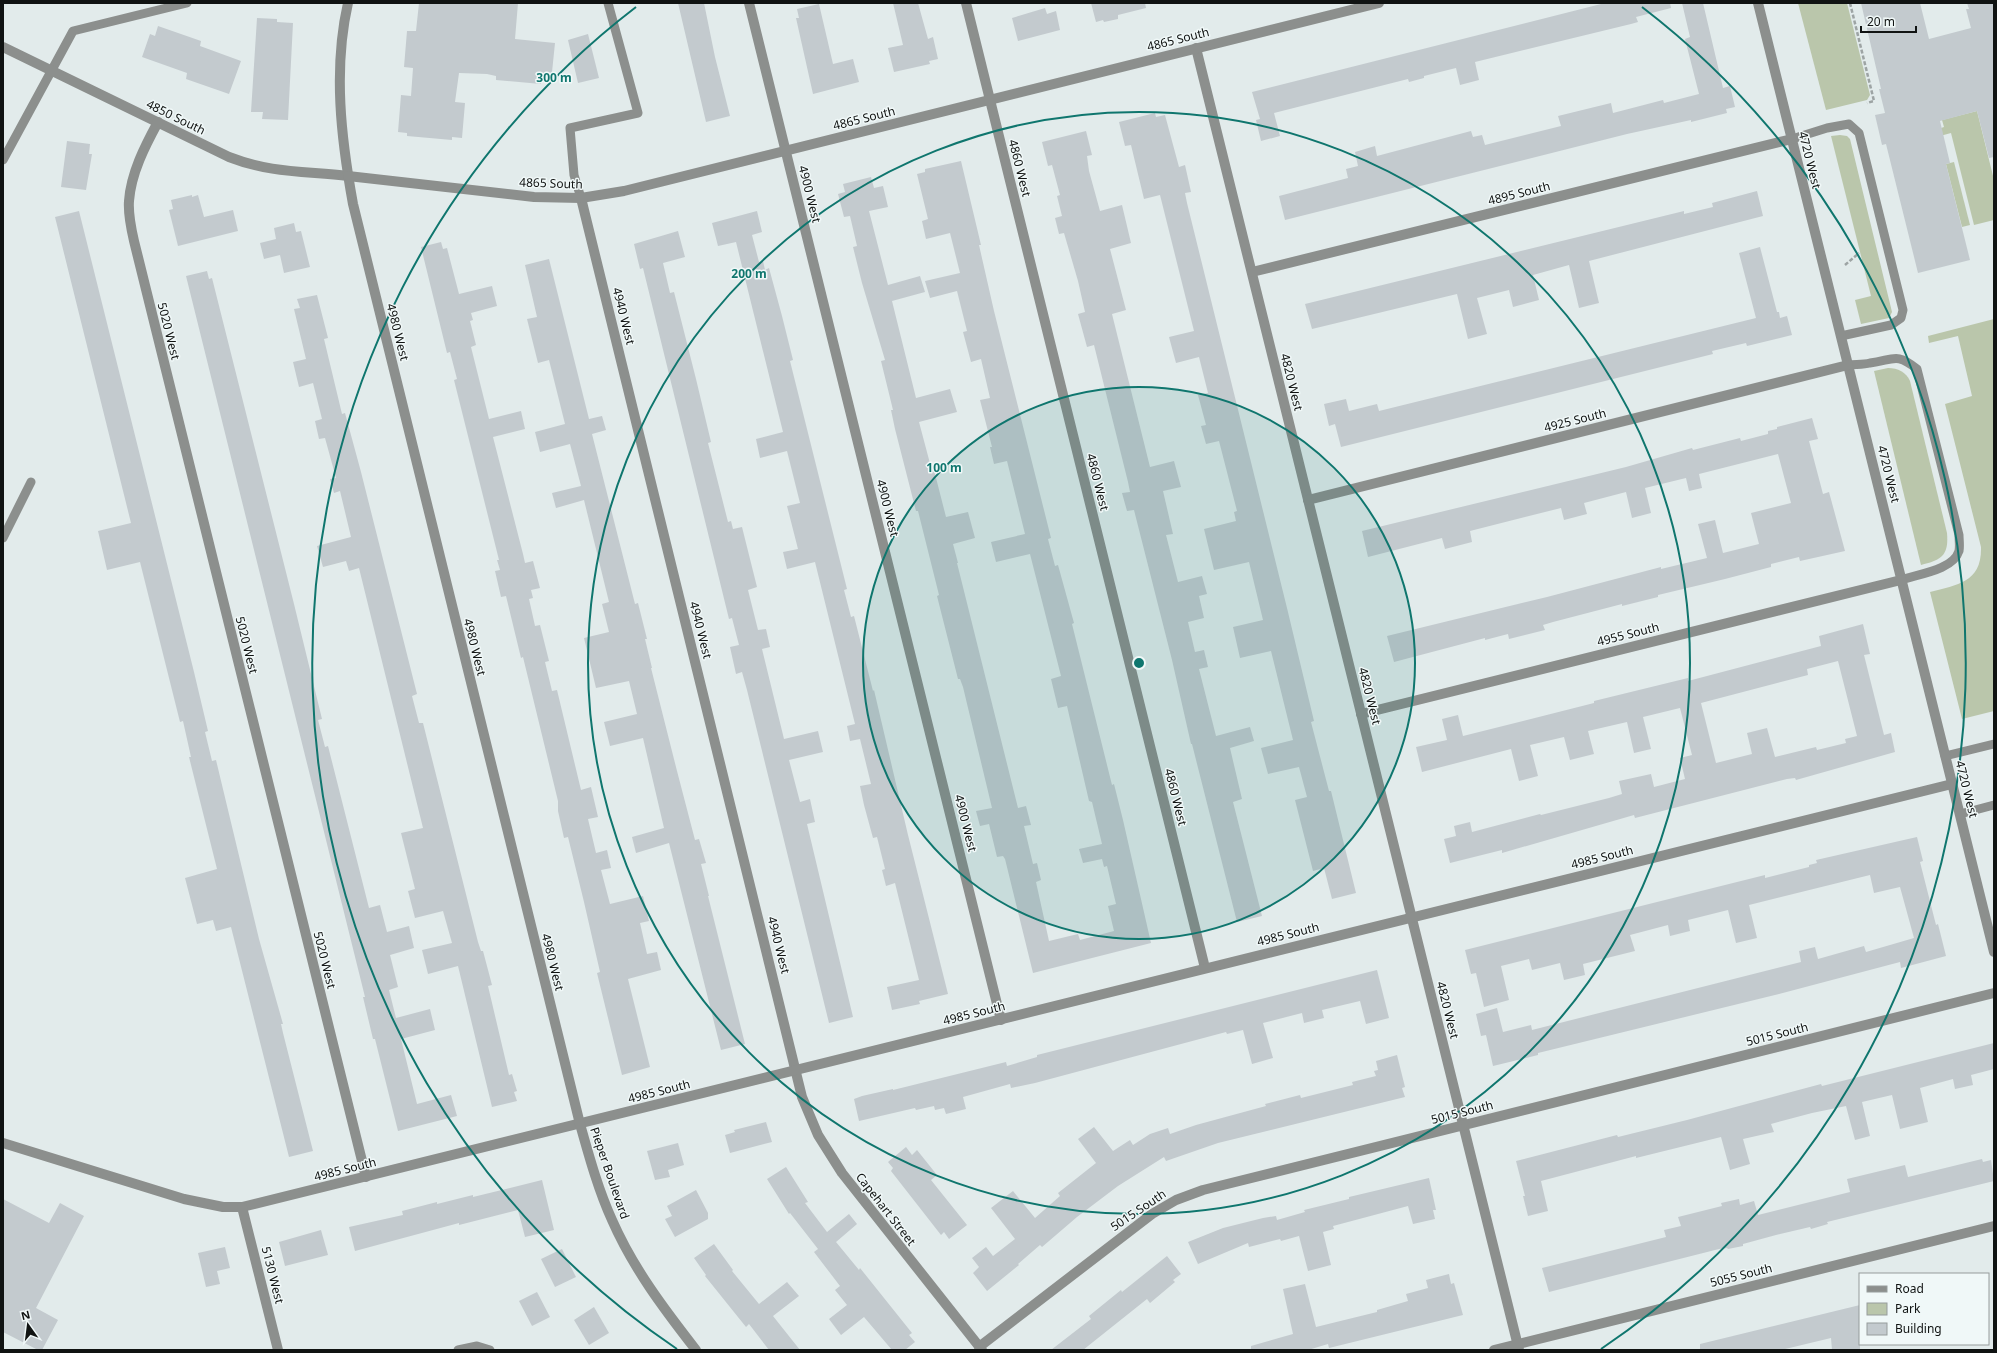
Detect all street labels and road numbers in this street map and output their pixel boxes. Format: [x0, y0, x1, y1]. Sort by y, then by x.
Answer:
street label: 4865 South [1145, 23, 1211, 55]
street label: 4850 South [144, 95, 208, 139]
street label: 4865 South [831, 102, 897, 134]
street label: 4720 West [1795, 130, 1825, 191]
street label: 4860 West [1005, 138, 1035, 199]
street label: 4900 West [795, 164, 825, 225]
street label: 4865 South [519, 173, 583, 193]
street label: 4895 South [1486, 177, 1552, 209]
street label: 4940 West [609, 286, 639, 347]
street label: 5020 West [154, 301, 184, 362]
street label: 4980 West [383, 302, 413, 363]
street label: 4820 West [1277, 352, 1307, 413]
street label: 4925 South [1542, 404, 1608, 436]
street label: 4720 West [1874, 444, 1904, 505]
street label: 4860 West [1083, 452, 1113, 513]
street label: 4900 West [873, 478, 903, 539]
street label: 4940 West [686, 600, 716, 661]
street label: 5020 West [232, 615, 262, 676]
street label: 4980 West [460, 617, 490, 678]
street label: 4955 South [1595, 618, 1661, 650]
street label: 4820 West [1355, 666, 1385, 727]
street label: 4720 West [1952, 759, 1982, 820]
street label: 4860 West [1161, 767, 1191, 828]
street label: 4900 West [951, 793, 981, 854]
street label: 4985 South [1569, 841, 1635, 873]
street label: 4940 West [764, 915, 794, 976]
street label: 4985 South [1255, 918, 1321, 950]
street label: 5020 West [310, 930, 340, 991]
street label: 4980 West [538, 932, 568, 993]
street label: 4820 West [1433, 980, 1463, 1041]
street label: 4985 South [941, 997, 1007, 1029]
street label: 5015 South [1744, 1018, 1810, 1050]
street label: 4985 South [626, 1075, 692, 1107]
street label: 5015 South [1429, 1096, 1495, 1128]
street label: Pieper Boulevard [586, 1125, 634, 1221]
street label: 4985 South [312, 1153, 378, 1185]
street label: Capehart Street [852, 1169, 920, 1250]
street label: 5015 South [1107, 1185, 1169, 1235]
street label: 5130 West [258, 1245, 288, 1306]
street label: 5055 South [1708, 1259, 1774, 1291]

